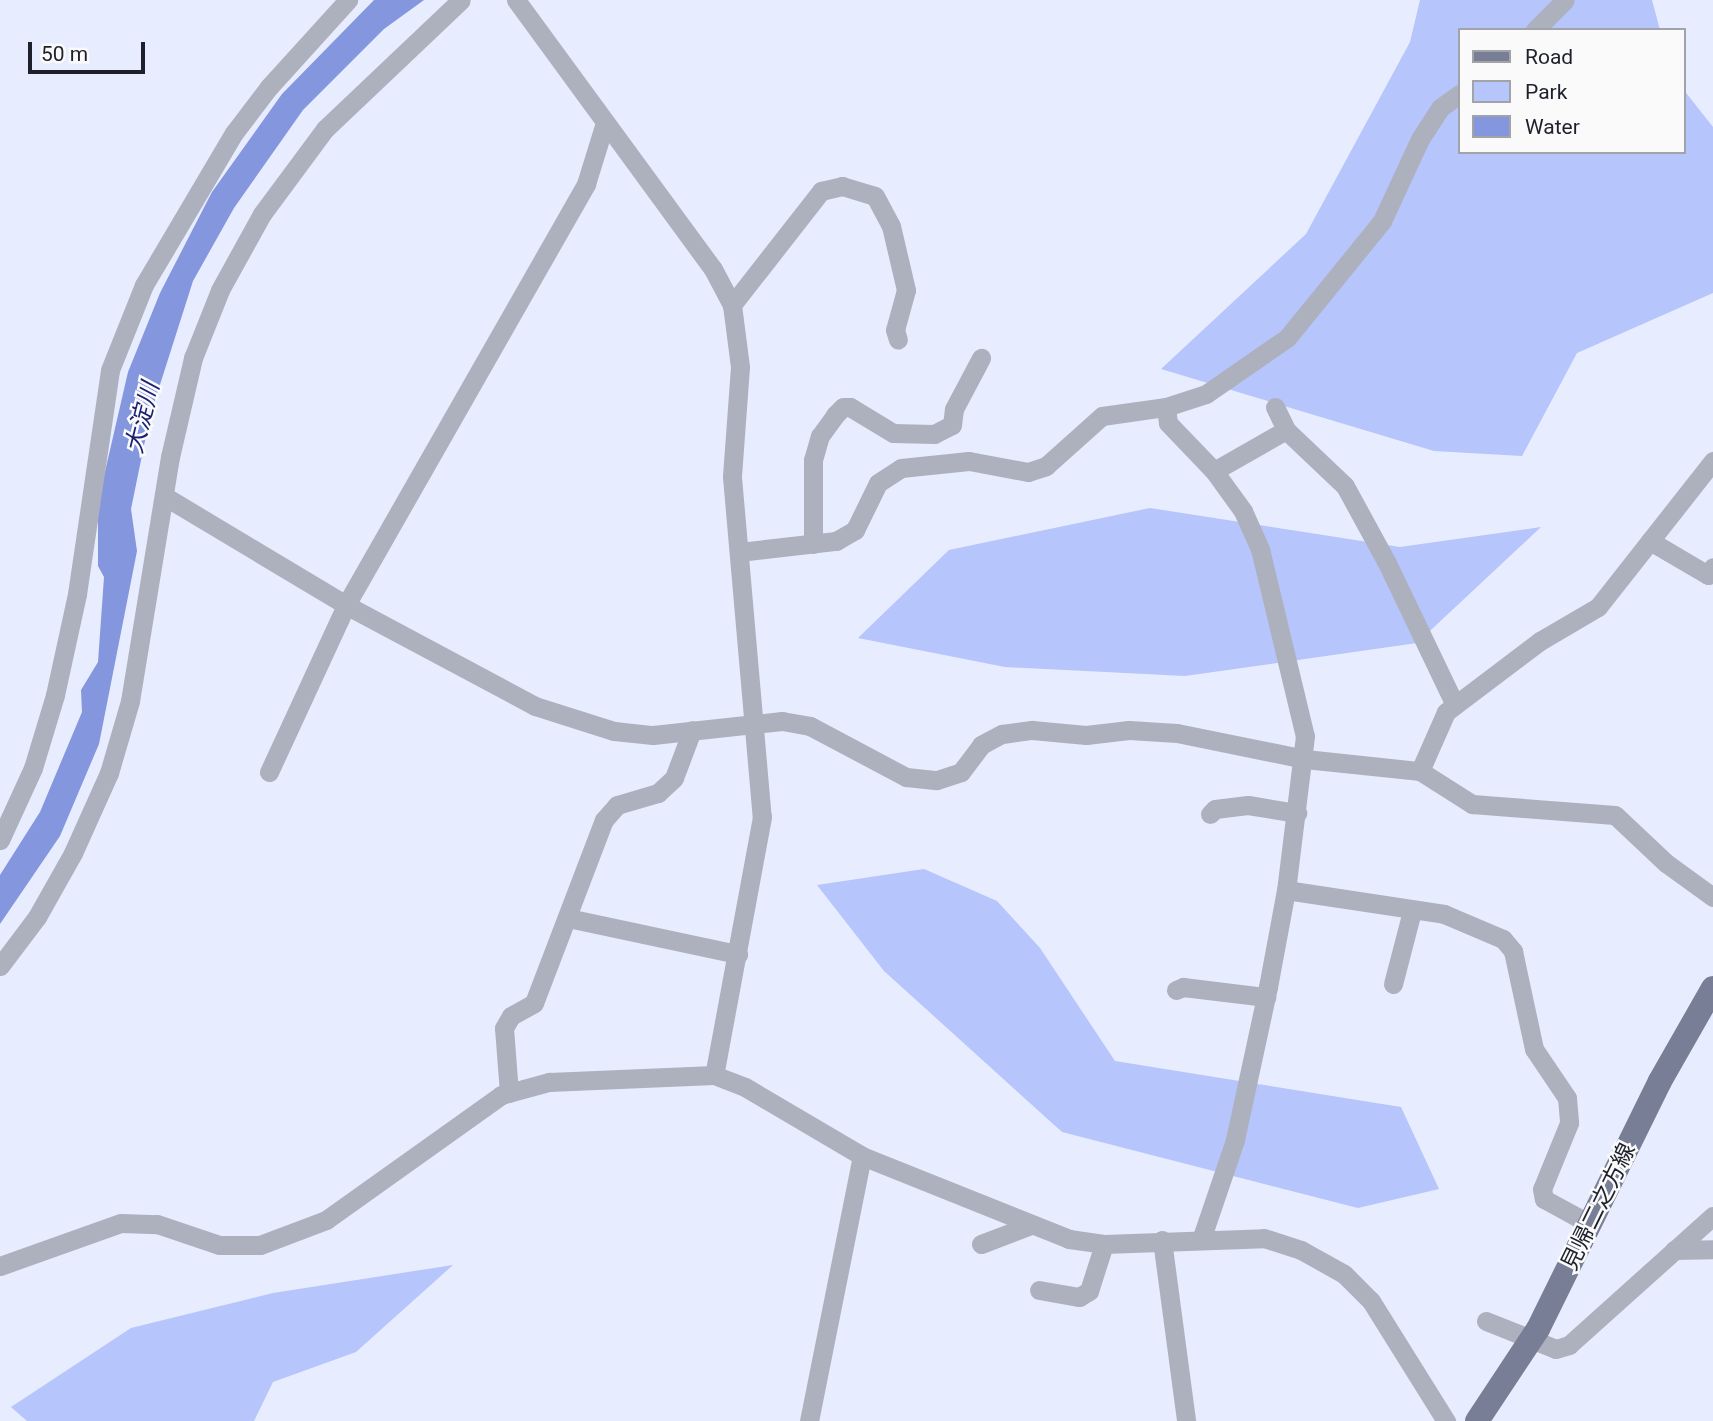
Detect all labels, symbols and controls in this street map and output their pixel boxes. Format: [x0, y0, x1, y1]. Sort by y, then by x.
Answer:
scale bar [32, 28, 149, 72]
legend [1458, 28, 1685, 154]
text: 50 m [41, 42, 88, 66]
text: Road [1525, 45, 1573, 69]
text: Park [1525, 80, 1567, 104]
text: Water [1525, 115, 1580, 139]
water label: 大淀川 [120, 380, 166, 456]
street label: 見帰二之方線 [1556, 1139, 1642, 1275]

